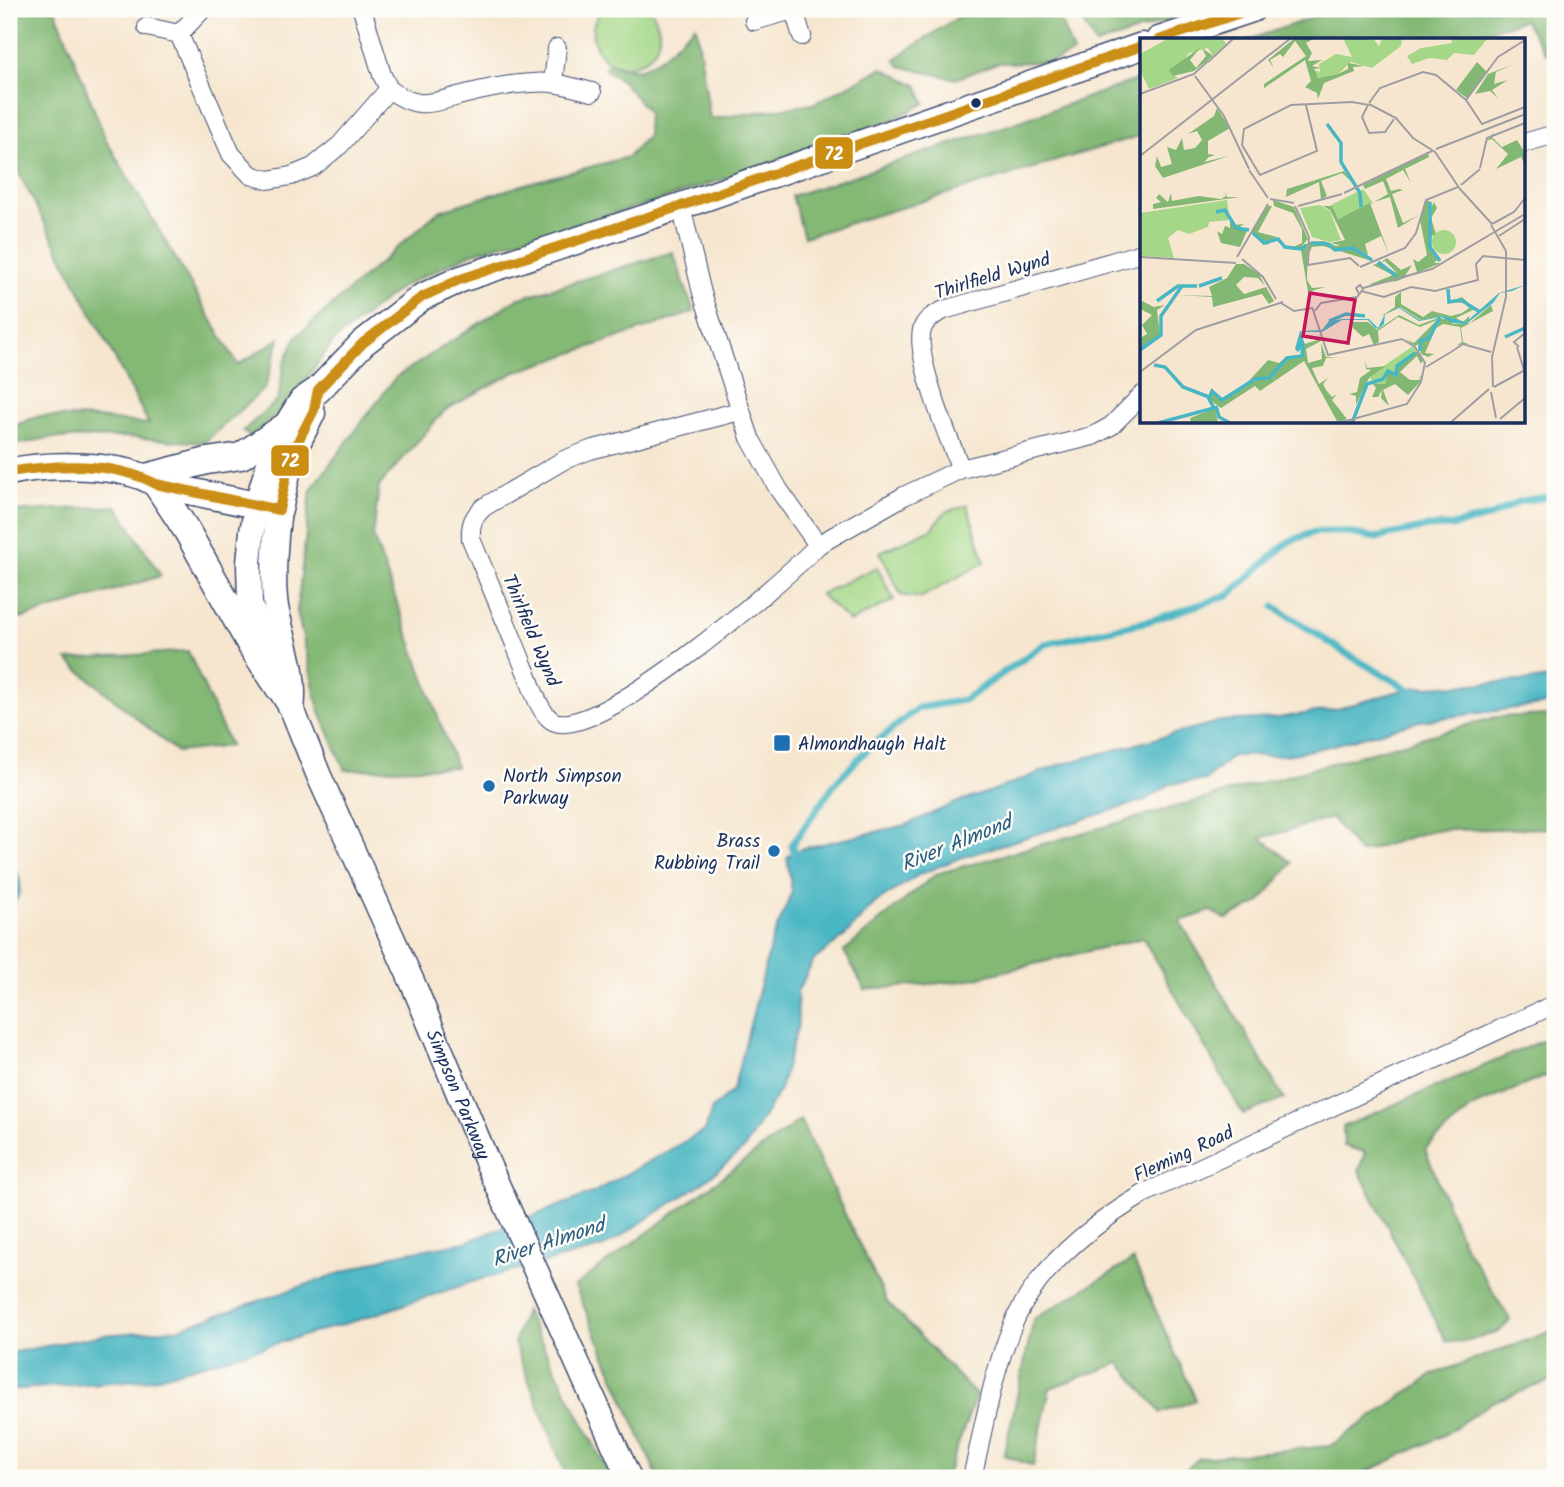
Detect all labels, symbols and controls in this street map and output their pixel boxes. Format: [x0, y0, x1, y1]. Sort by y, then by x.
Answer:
inset map [1140, 38, 1526, 424]
unlabelled marker [969, 96, 983, 110]
line badge: 72 [814, 136, 854, 170]
text: 72 [824, 140, 844, 170]
street label: Thirlfield Wynd [931, 245, 1055, 309]
line badge: 72 [270, 444, 310, 477]
text: 72 [280, 447, 300, 477]
street label: Thirlfield Wynd [493, 570, 568, 692]
place label: Almondhaugh Halt [798, 730, 947, 760]
marker: Almondhaugh Halt [772, 733, 792, 753]
place label: North Simpson Parkway [503, 762, 622, 814]
marker: North Simpson Parkway [481, 778, 497, 794]
water label: River Almond [896, 806, 1021, 882]
place label: Brass Rubbing Trail [654, 827, 760, 879]
marker: Brass Rubbing Trail [766, 843, 782, 859]
street label: Simpson Parkway [417, 1025, 498, 1165]
street label: Fleming Road [1129, 1118, 1239, 1191]
water label: River Almond [488, 1208, 613, 1277]

